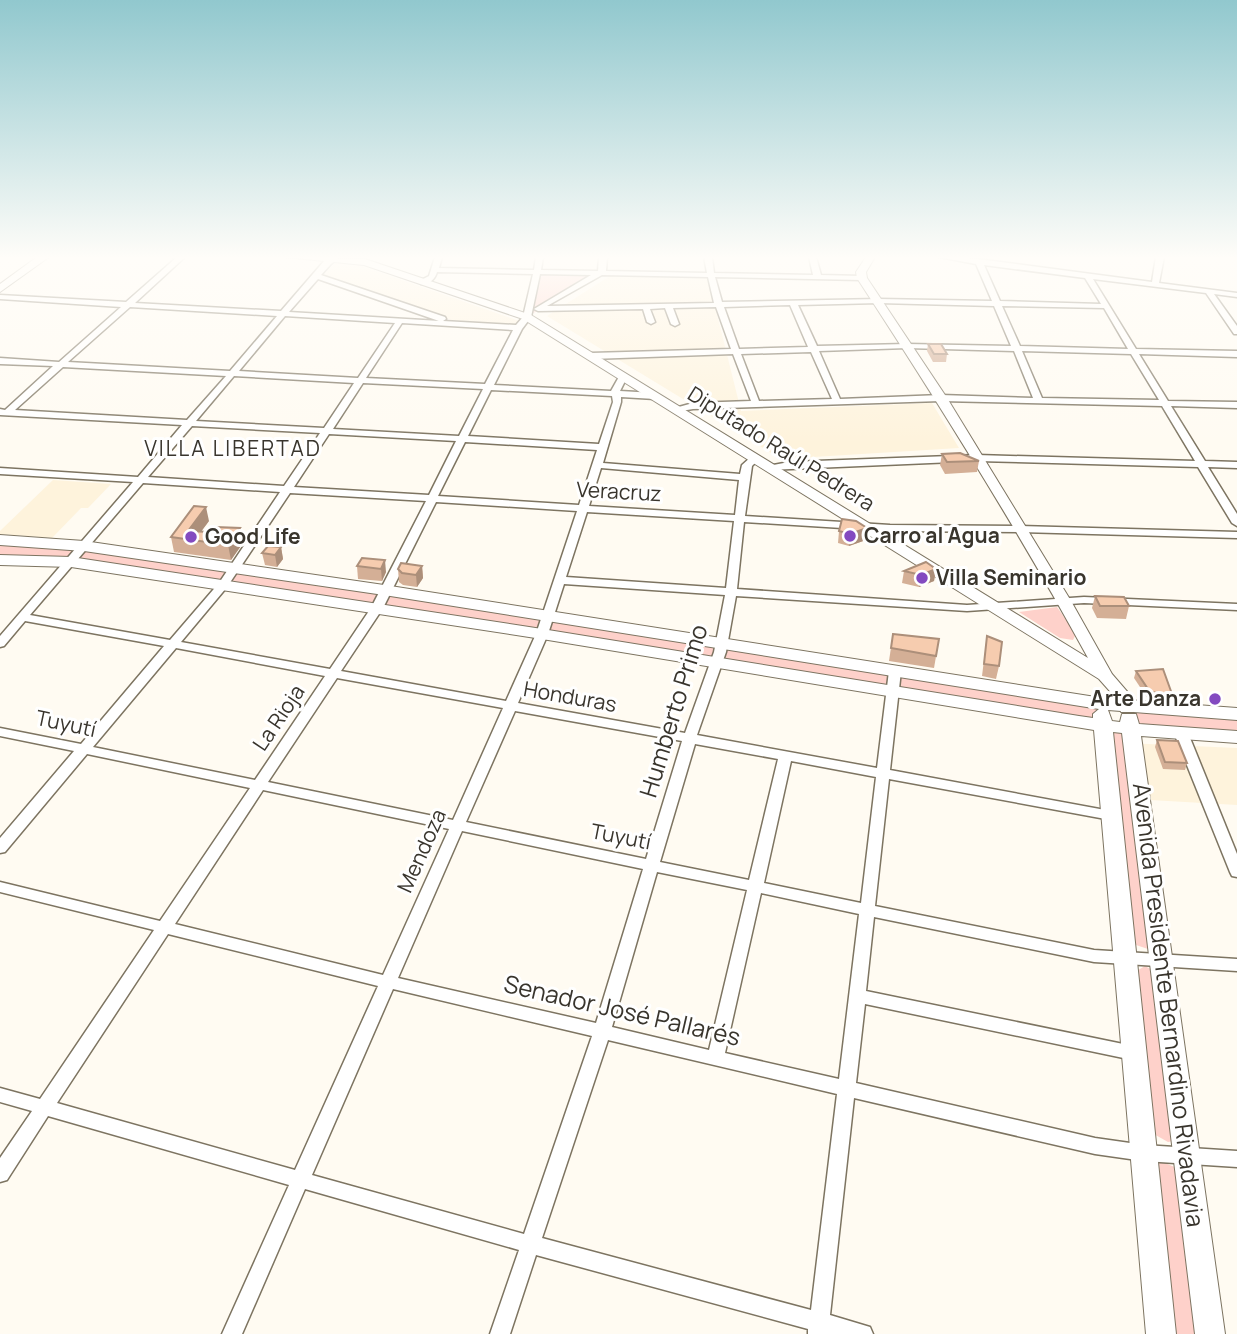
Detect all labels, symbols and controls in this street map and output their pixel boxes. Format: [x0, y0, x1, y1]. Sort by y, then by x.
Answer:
street label: Diputado Raúl Pedrera [683, 379, 880, 517]
district label: VILLA LIBERTAD [144, 434, 322, 462]
street label: Veracruz [576, 475, 662, 507]
place label: Carro al Agua [864, 521, 1000, 549]
place label: Good Life [205, 522, 301, 550]
marker: Carro al Agua [842, 528, 858, 544]
marker: Good Life [183, 529, 199, 545]
place label: Villa Seminario [936, 563, 1086, 591]
marker: Villa Seminario [914, 570, 930, 586]
street label: Humberto Primo [631, 620, 715, 801]
street label: Honduras [521, 674, 619, 718]
street label: La Rioja [246, 679, 310, 756]
place label: Arte Danza [1091, 684, 1201, 712]
marker: Arte Danza [1207, 691, 1223, 707]
street label: Tuyutí [34, 703, 99, 743]
street label: Avenida Presidente Bernardino Rivadavia [1126, 781, 1213, 1229]
street label: Mendoza [390, 804, 452, 897]
street label: Tuyutí [589, 816, 654, 856]
street label: Senador José Pallarés [501, 966, 744, 1053]

